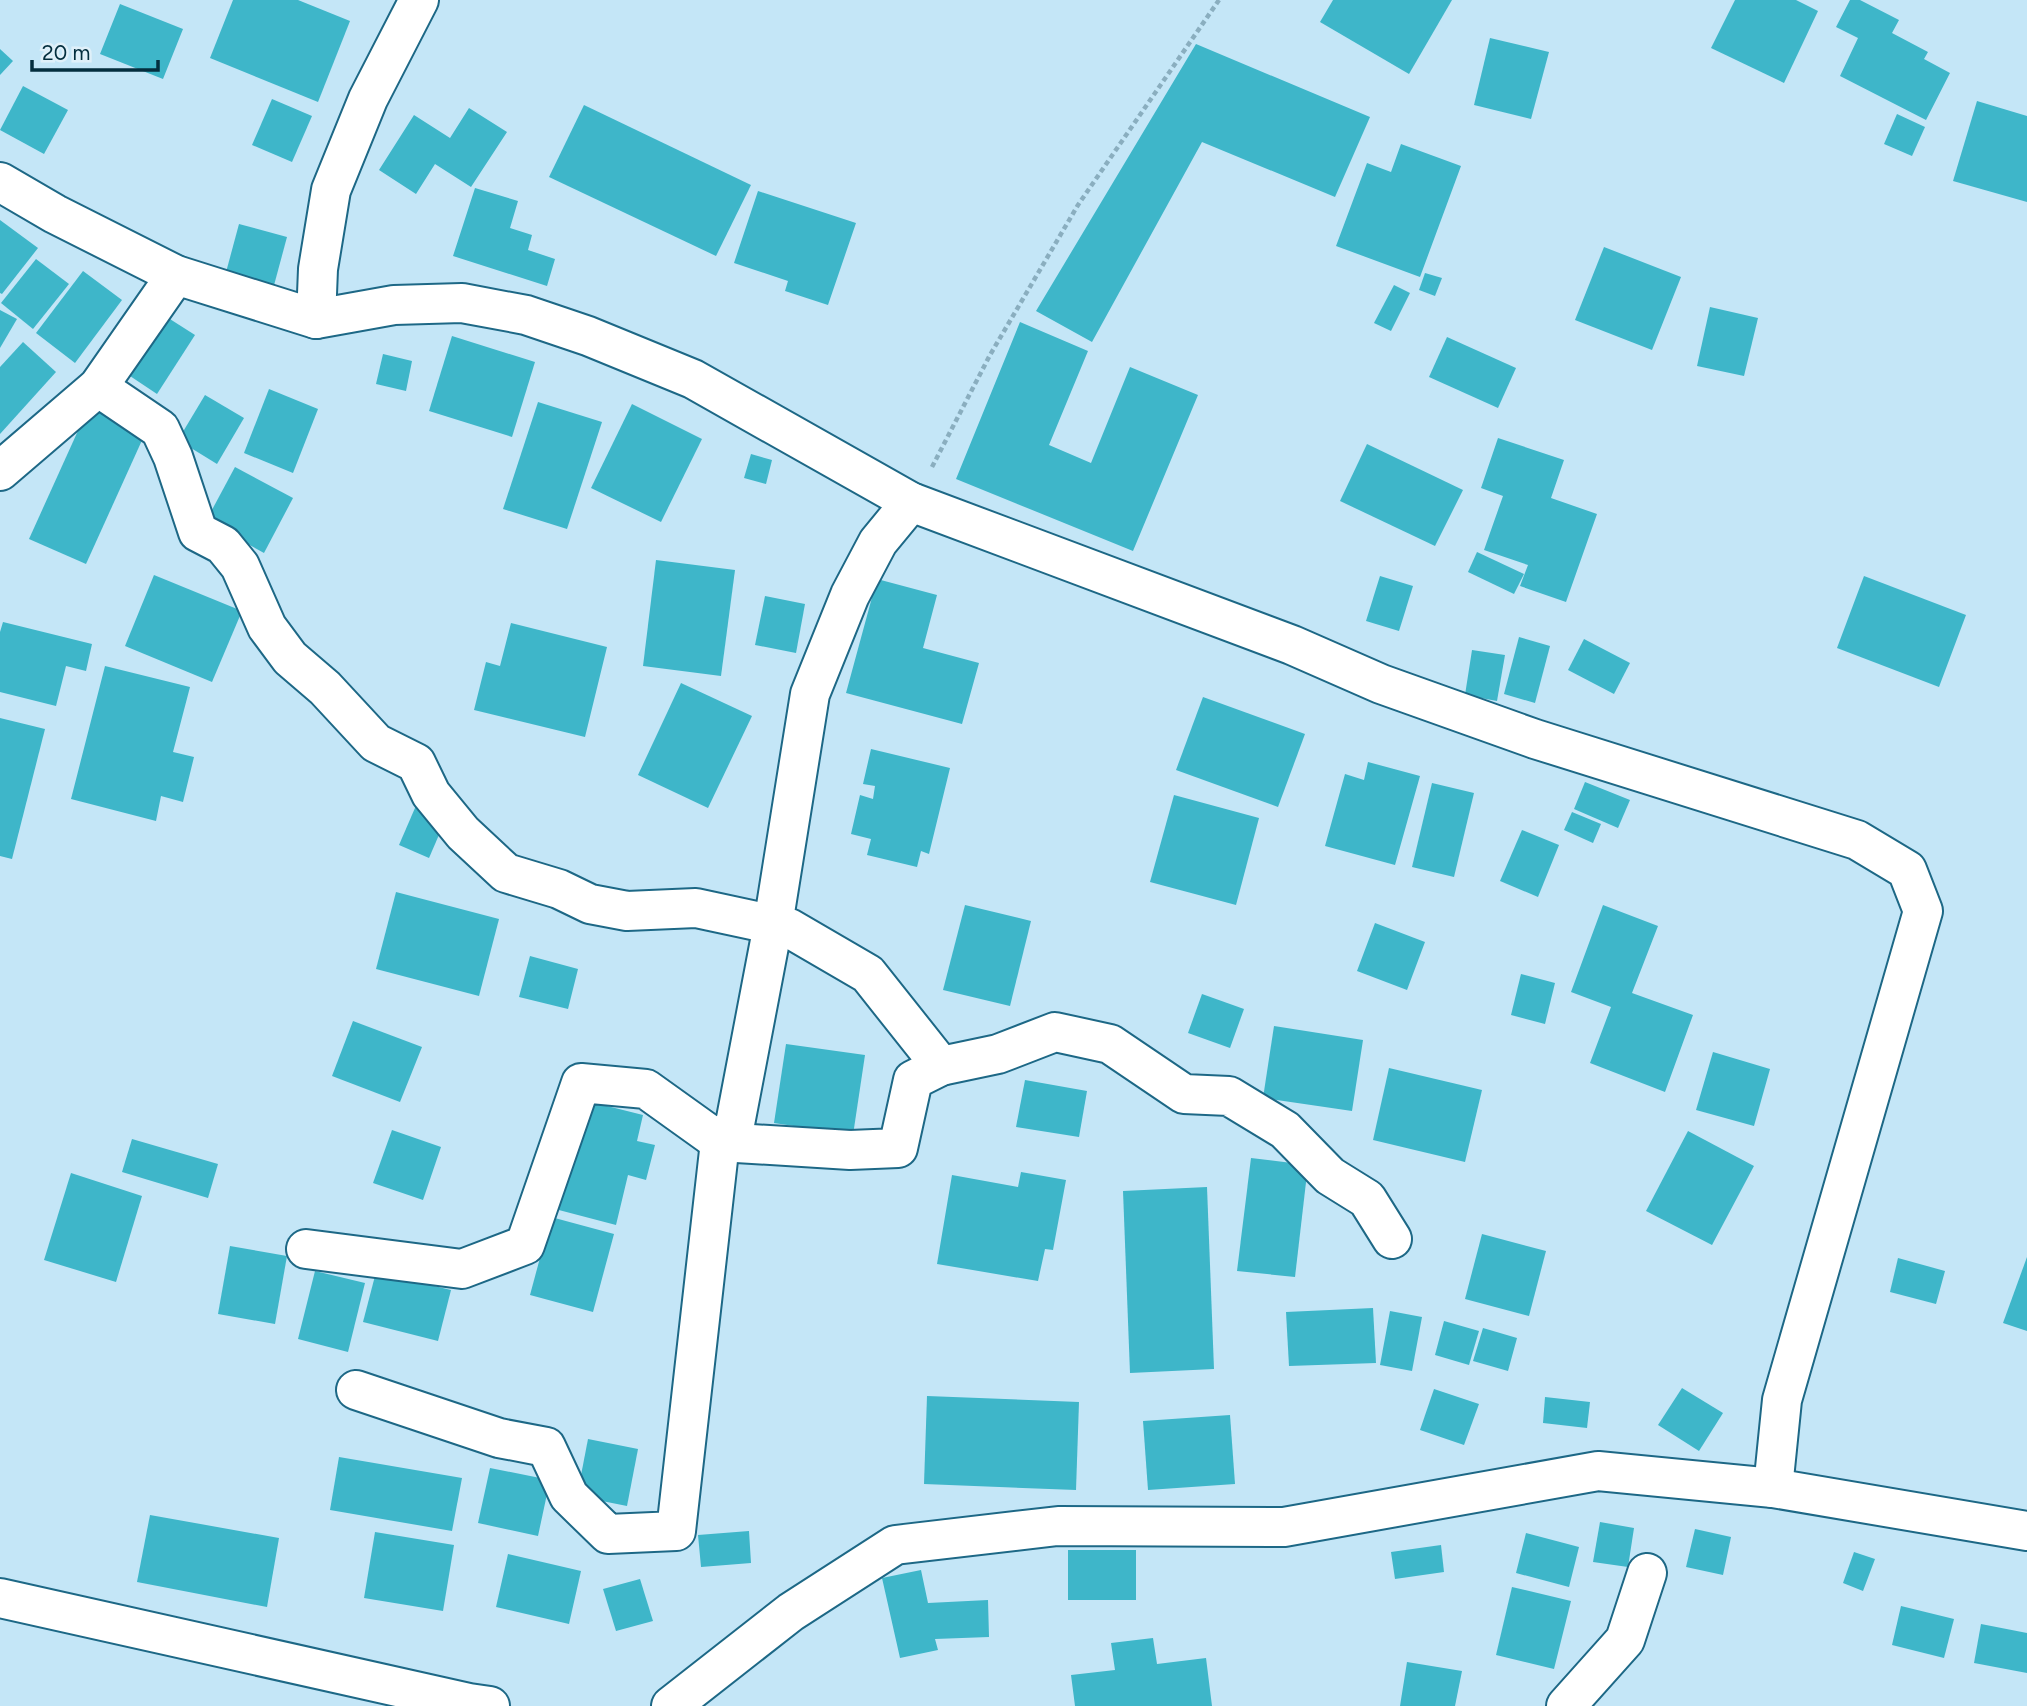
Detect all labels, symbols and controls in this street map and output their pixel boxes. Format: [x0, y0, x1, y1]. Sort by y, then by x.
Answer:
scale bar [32, 28, 158, 72]
text: 20 m [42, 40, 90, 65]

